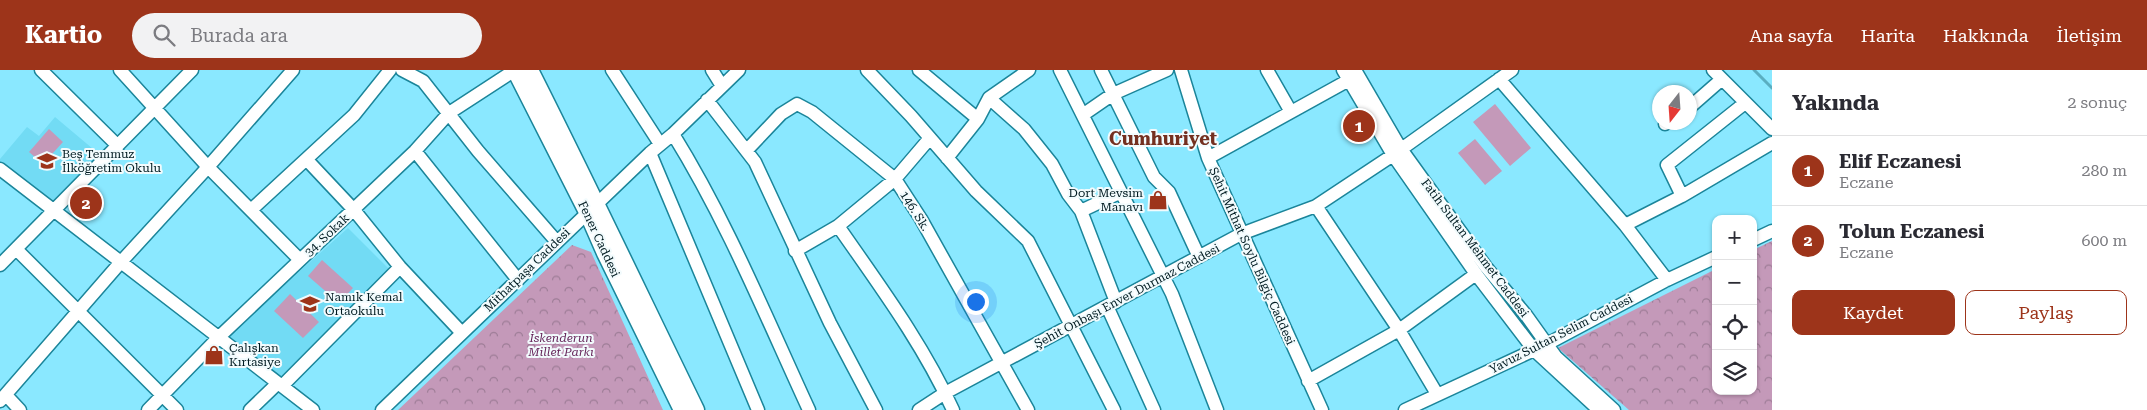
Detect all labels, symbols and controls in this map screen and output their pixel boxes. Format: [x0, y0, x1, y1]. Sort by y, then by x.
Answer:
search box [132, 13, 482, 58]
text: Kartio [25, 21, 102, 49]
icon: search [150, 21, 178, 49]
text: Burada ara [190, 24, 288, 47]
text: Ana sayfa [1749, 25, 1833, 46]
text: Harita [1861, 25, 1915, 46]
text: Hakkında [1943, 25, 2029, 46]
text: İletişim [2057, 25, 2122, 46]
north arrow [1652, 85, 1697, 130]
text: Yakında [1792, 91, 1879, 115]
text: 2 sonuç [2068, 93, 2127, 112]
pin: 1 [1343, 107, 1375, 145]
district label: Cumhuriyet [1109, 128, 1217, 149]
place label: Beş Temmuz İlköğretim Okulu [62, 147, 161, 175]
school or university icon: Beş Temmuz İlköğretim Okulu [36, 150, 58, 172]
text: Elif Eczanesi [1839, 150, 1961, 173]
text: 1 [1804, 161, 1812, 180]
text: 280 m [2081, 161, 2127, 180]
street label: Şehit Mithat Soylu Bilgiç Caddesi [1206, 165, 1298, 347]
text: Eczane [1839, 173, 1894, 192]
street label: Fatih Sultan Mehmet Caddesi [1418, 176, 1532, 320]
pin: 2 [70, 184, 102, 222]
place label: Dort Mevsim Manavı [1069, 186, 1143, 214]
street label: 146. Sk. [897, 188, 933, 234]
shop icon: Dort Mevsim Manavı [1147, 189, 1169, 211]
street label: Fener Caddesi [575, 199, 623, 279]
street label: 34. Sokak [302, 211, 352, 259]
map controls [1712, 215, 1757, 395]
button: + [1712, 215, 1757, 260]
text: Tolun Eczanesi [1839, 220, 1984, 243]
street label: Mithatpaşa Caddesi [481, 225, 573, 315]
text: 2 [1804, 231, 1812, 250]
text: 600 m [2081, 231, 2127, 250]
street label: Şehit Onbaşı Enver Durmaz Caddesi [1032, 241, 1222, 351]
text: Eczane [1839, 243, 1894, 262]
button: − [1712, 260, 1757, 305]
your location [963, 289, 989, 315]
place label: Namık Kemal Ortaokulu [325, 290, 403, 318]
button: Kaydet [1792, 290, 1955, 335]
button: Paylaş [1965, 290, 2127, 335]
street label: Yavuz Sultan Selim Caddesi [1487, 292, 1635, 376]
school or university icon: Namık Kemal Ortaokulu [299, 293, 321, 315]
button: locate [1712, 305, 1757, 350]
park label: İskenderun Millet Parkı [527, 331, 594, 359]
place label: Çalışkan Kırtasiye [229, 341, 281, 369]
shop icon: Çalışkan Kırtasiye [203, 344, 225, 366]
button: layers [1712, 350, 1757, 395]

